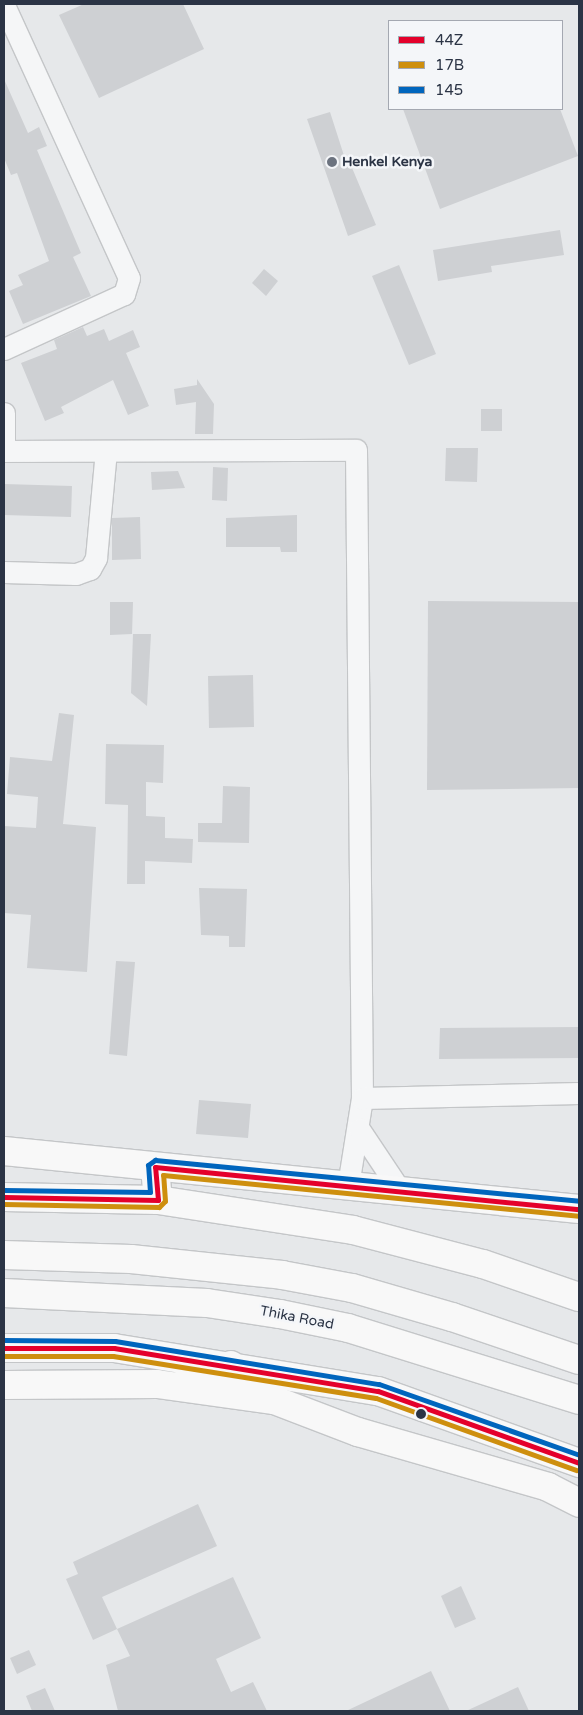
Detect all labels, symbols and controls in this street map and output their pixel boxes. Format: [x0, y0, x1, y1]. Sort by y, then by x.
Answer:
legend [388, 20, 563, 110]
text: 44Z [435, 31, 463, 49]
text: 17B [435, 56, 464, 74]
text: 145 [435, 81, 463, 99]
place label: Henkel Kenya [342, 154, 432, 170]
marker: Henkel Kenya [326, 156, 338, 168]
street label: Thika Road [259, 1303, 335, 1333]
unlabelled marker [416, 1409, 426, 1419]

